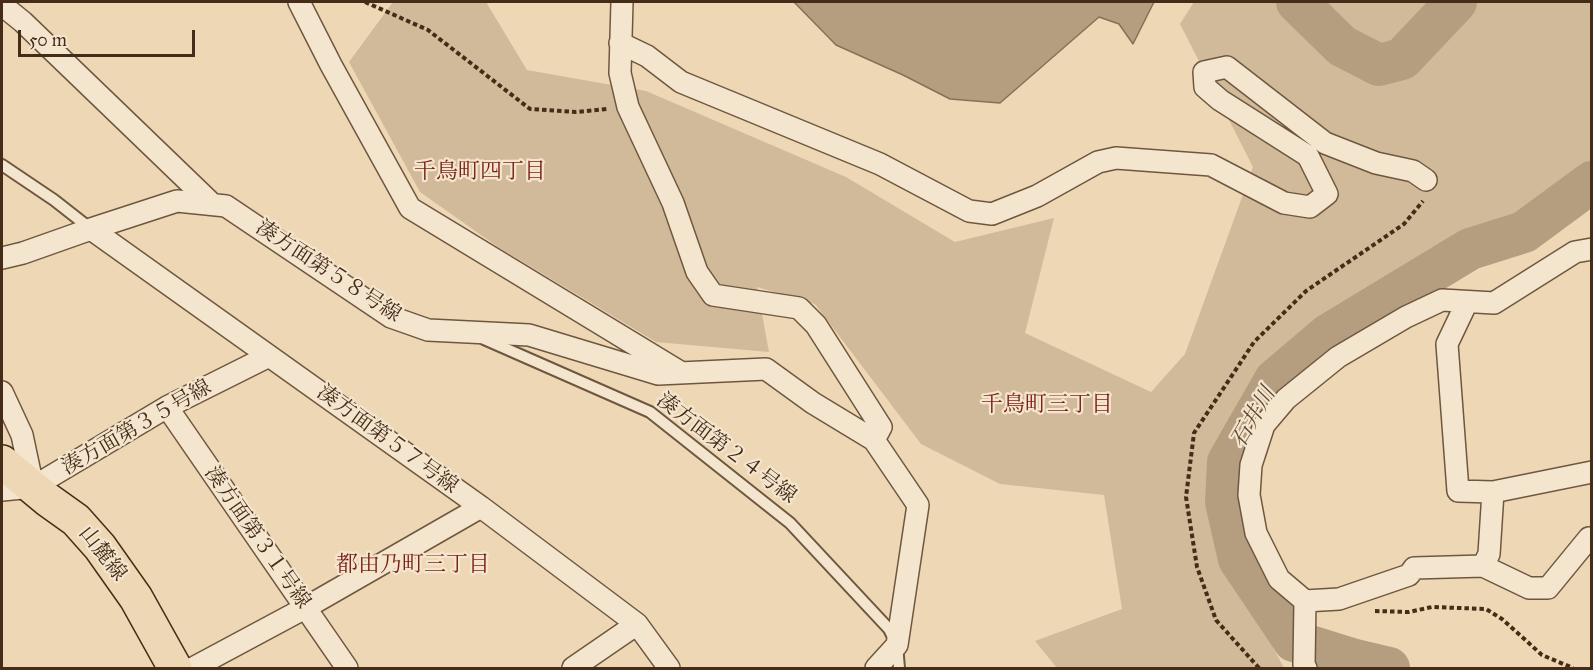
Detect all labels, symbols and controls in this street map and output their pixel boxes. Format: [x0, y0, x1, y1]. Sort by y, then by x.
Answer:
scale bar [21, 18, 198, 56]
text: 50 m [29, 29, 67, 51]
district label: 千鳥町四丁目 [414, 160, 546, 186]
street label: 湊方面第５８号線 [251, 216, 405, 328]
street label: 湊方面第３５号線 [58, 375, 216, 481]
street label: 湊方面第５７号線 [312, 380, 462, 500]
water label: 石井川 [1226, 383, 1282, 453]
street label: 湊方面第２４号線 [651, 388, 801, 510]
district label: 千鳥町三丁目 [981, 393, 1113, 419]
street label: 湊方面第３１号線 [198, 462, 316, 614]
street label: 山麓線 [73, 521, 131, 587]
district label: 都由乃町三丁目 [336, 553, 490, 579]

